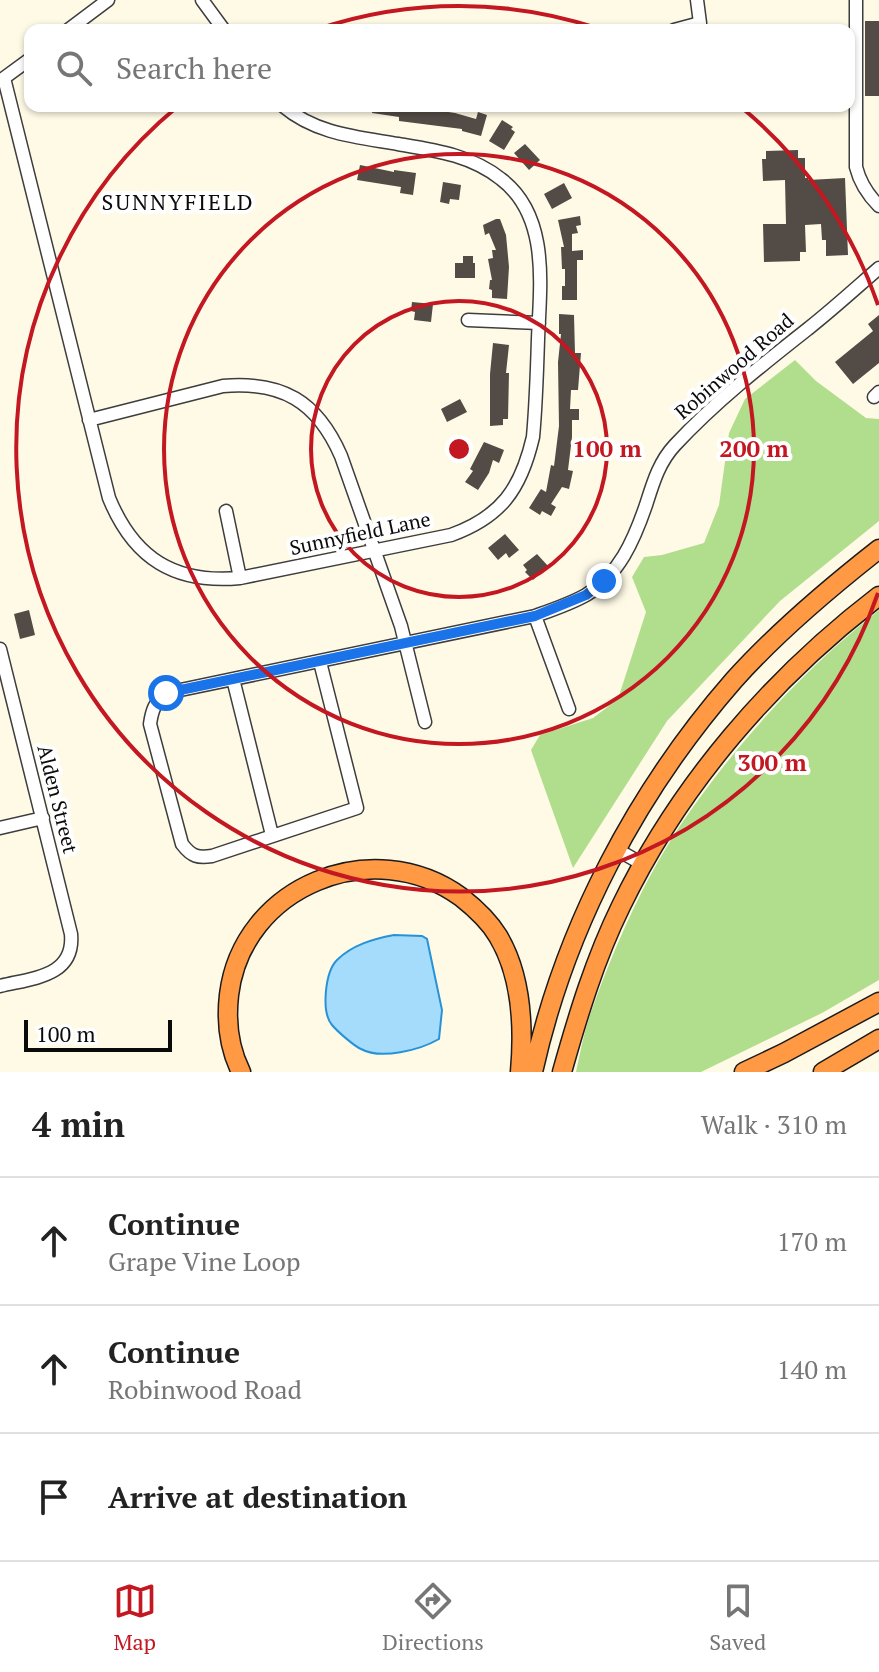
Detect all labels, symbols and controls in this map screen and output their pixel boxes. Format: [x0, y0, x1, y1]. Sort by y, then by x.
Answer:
search box [24, 24, 855, 112]
icon: search [52, 46, 96, 90]
text: Search here [116, 48, 272, 88]
district label: SUNNYFIELD [101, 187, 255, 216]
street label: Robinwood Road [669, 307, 799, 425]
text: 100 m [572, 432, 642, 464]
text: 200 m [719, 432, 789, 464]
centre of rings [445, 435, 473, 463]
street label: Sunnyfield Lane [287, 505, 433, 561]
route end [586, 563, 622, 599]
route start [148, 675, 184, 711]
street label: Alden Street [31, 742, 85, 857]
text: 300 m [737, 746, 807, 778]
scale bar [24, 1016, 172, 1052]
text: 100 m [36, 1019, 96, 1048]
text: 4 min [32, 1102, 125, 1147]
text: Walk · 310 m [701, 1107, 847, 1141]
text: Continue [108, 1204, 240, 1244]
icon: ahead [32, 1219, 76, 1263]
text: 170 m [777, 1224, 847, 1258]
text: Grape Vine Loop [108, 1244, 301, 1278]
text: Continue [108, 1332, 240, 1372]
icon: ahead [32, 1347, 76, 1391]
text: 140 m [777, 1352, 847, 1386]
text: Robinwood Road [108, 1372, 302, 1406]
icon: arrive [32, 1475, 76, 1519]
text: Arrive at destination [108, 1477, 407, 1517]
tab: Map [113, 1579, 157, 1656]
tab: Directions [382, 1579, 484, 1656]
tab: Saved [709, 1579, 766, 1656]

